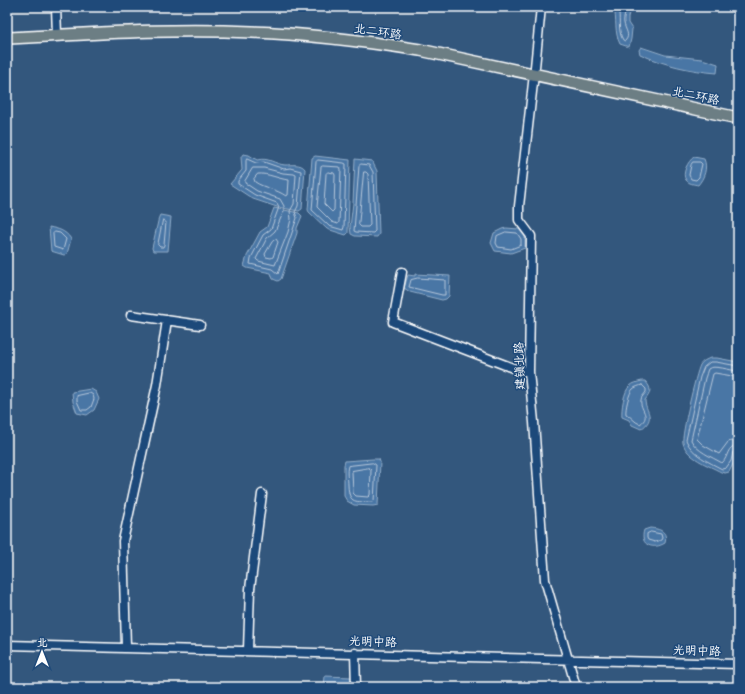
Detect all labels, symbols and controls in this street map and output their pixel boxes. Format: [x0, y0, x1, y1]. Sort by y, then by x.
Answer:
street label: 北二环路 [353, 19, 403, 43]
street label: 北二环路 [671, 82, 721, 108]
street label: 建镇北路 [510, 342, 528, 390]
north arrow [22, 632, 62, 672]
street label: 光明中路 [349, 632, 397, 650]
text: 北 [37, 635, 48, 649]
street label: 光明中路 [673, 641, 721, 659]

